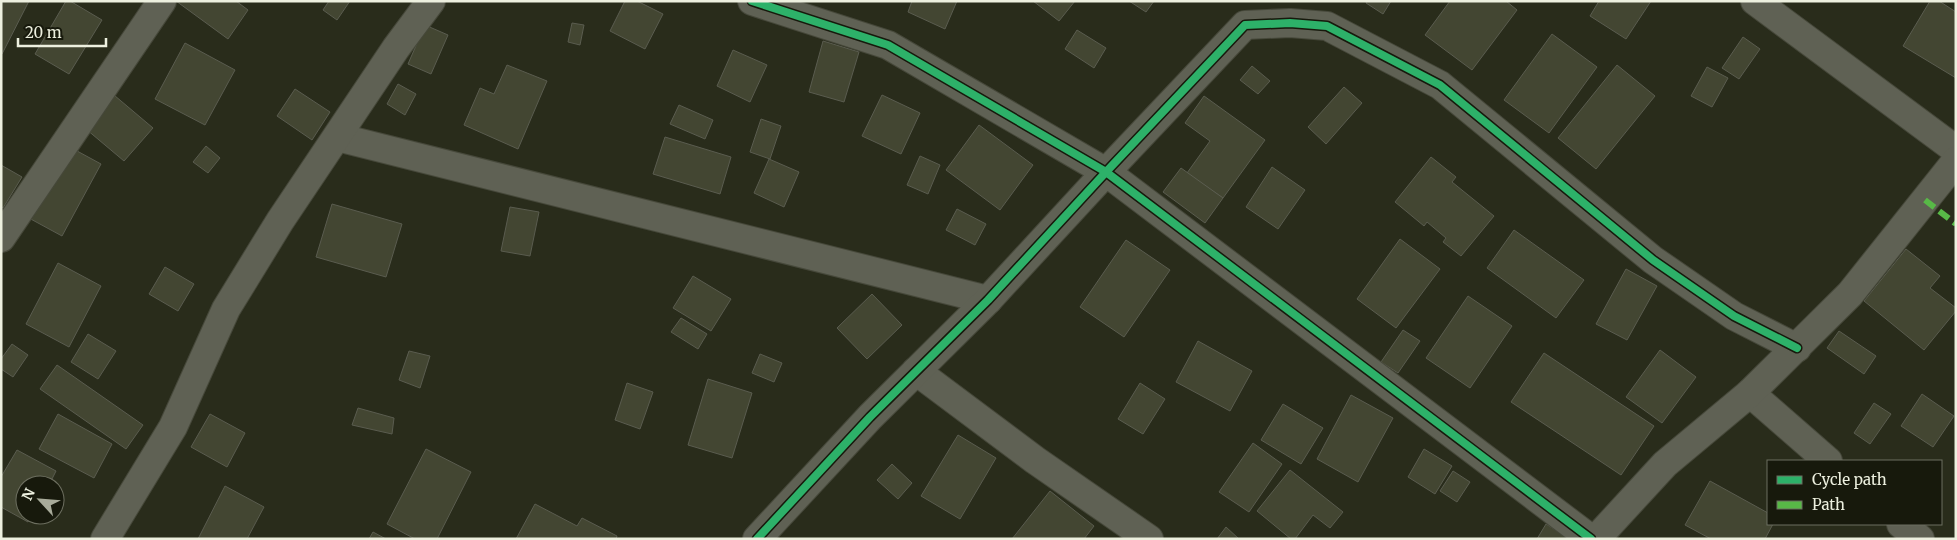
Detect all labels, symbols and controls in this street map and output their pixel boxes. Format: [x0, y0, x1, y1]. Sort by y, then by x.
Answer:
scale bar [18, 15, 105, 47]
text: 20 m [25, 23, 62, 42]
legend [1767, 460, 1942, 525]
text: Cycle path [1812, 470, 1887, 489]
north arrow [15, 475, 65, 525]
text: N [18, 485, 39, 503]
text: Path [1812, 495, 1845, 514]

